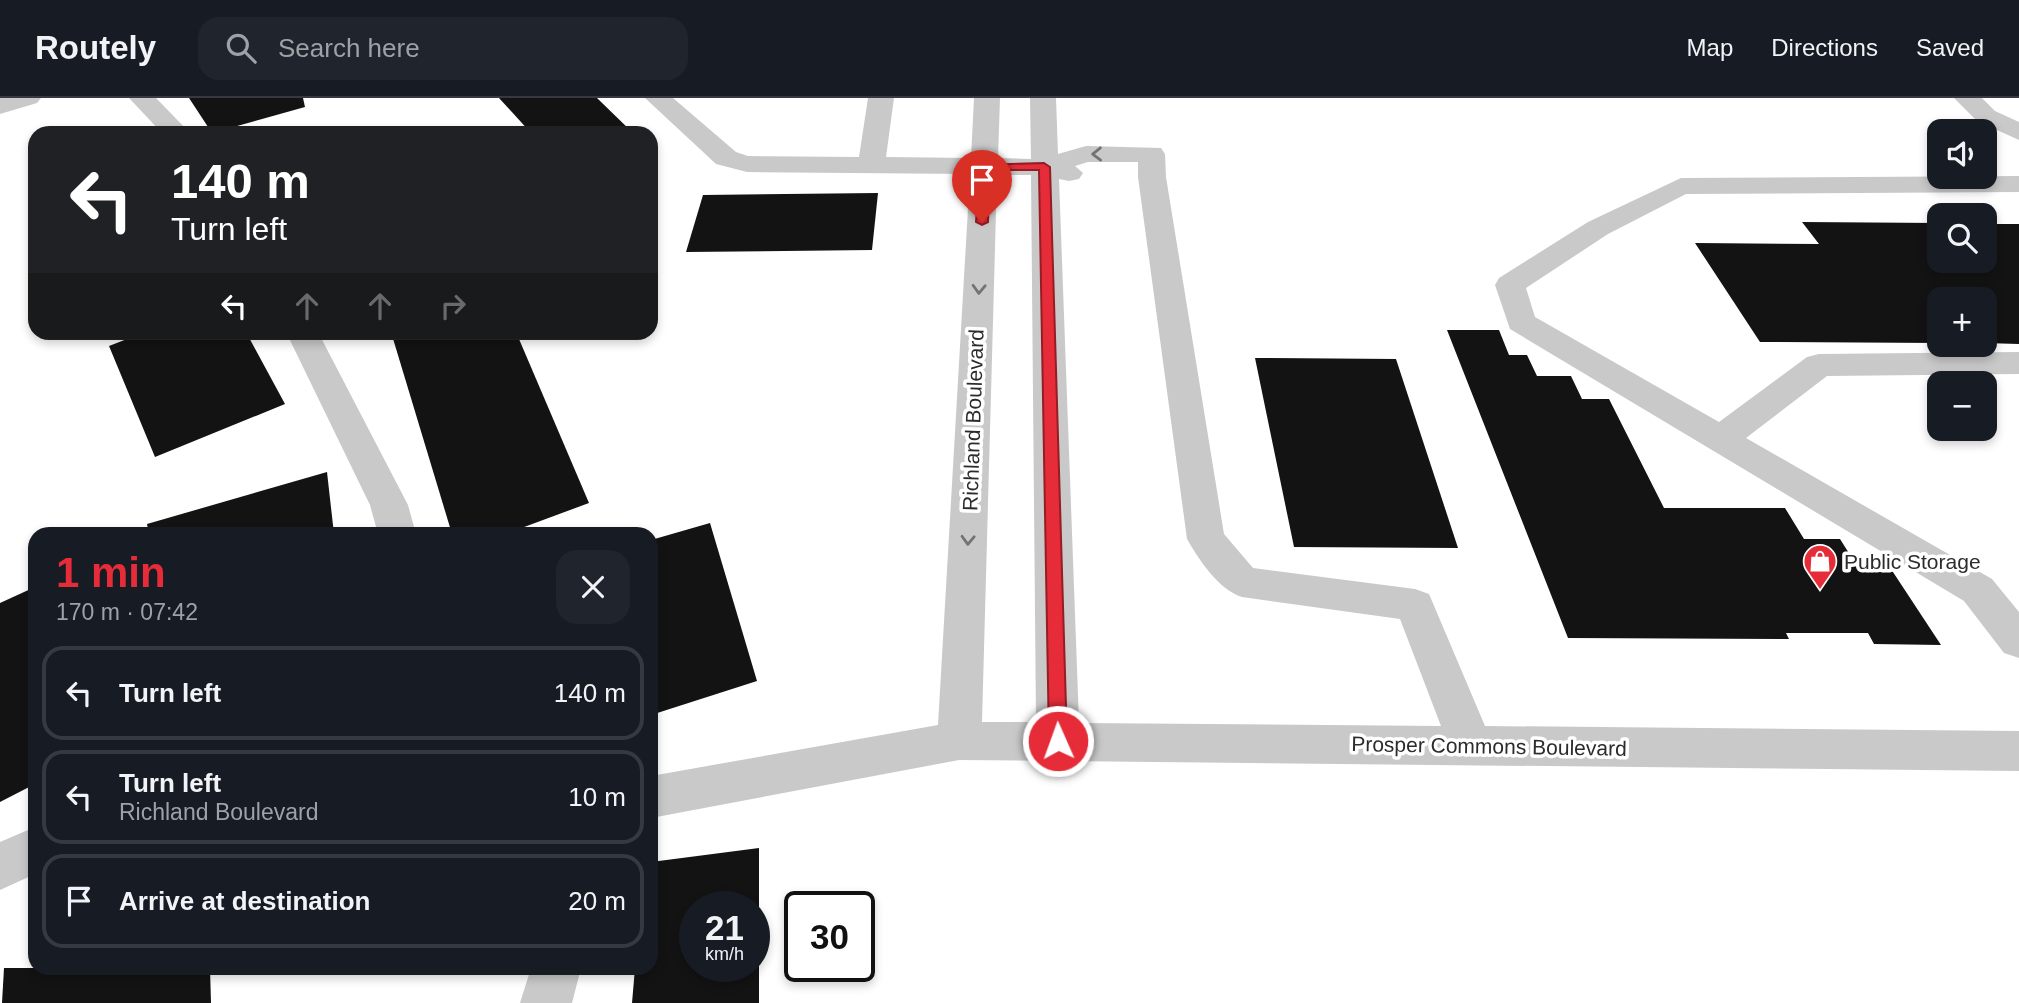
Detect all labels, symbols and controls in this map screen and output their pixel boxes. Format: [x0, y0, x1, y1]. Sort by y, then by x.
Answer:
search box [198, 17, 688, 80]
text: Routely [35, 29, 156, 66]
icon: search [222, 29, 260, 67]
text: Search here [278, 33, 420, 63]
text: Map [1687, 34, 1733, 61]
text: Directions [1771, 34, 1878, 61]
text: Saved [1916, 34, 1984, 61]
map controls [1927, 119, 1997, 441]
button: sound [1927, 119, 1997, 189]
one-way arrow [1091, 147, 1102, 162]
pin [952, 150, 1012, 222]
icon: left [56, 154, 147, 245]
text: 140 m [171, 154, 310, 208]
icon: arrive [963, 161, 1001, 199]
button: search [1927, 203, 1997, 273]
text: Turn left [171, 211, 287, 247]
one-way arrow [972, 283, 987, 294]
icon: left [215, 287, 253, 325]
icon: ahead [288, 287, 326, 325]
icon: ahead [361, 287, 399, 325]
icon: right [434, 287, 472, 325]
button: + [1927, 287, 1997, 357]
street label: Richland Boulevard [958, 329, 988, 511]
button: − [1927, 371, 1997, 441]
one-way arrow [961, 535, 976, 546]
shop icon: Public Storage [1801, 542, 1839, 591]
text: 1 min [56, 549, 166, 596]
button: close [556, 550, 630, 624]
place label: Public Storage [1844, 550, 1981, 573]
text: 170 m · 07:42 [56, 599, 198, 625]
icon: left [60, 674, 98, 712]
text: Turn left [119, 678, 221, 708]
text: 140 m [554, 678, 626, 708]
position arrow [1021, 704, 1095, 778]
street label: Prosper Commons Boulevard [1351, 732, 1627, 760]
text: Turn left [119, 768, 221, 798]
icon: left [60, 778, 98, 816]
text: 10 m [568, 782, 626, 812]
text: Richland Boulevard [119, 799, 318, 825]
icon: arrive [60, 882, 98, 920]
text: Arrive at destination [119, 886, 370, 916]
text: 20 m [568, 886, 626, 916]
speed limit sign: 30 [784, 891, 875, 982]
text: 21 [705, 908, 744, 947]
text: km/h [705, 944, 744, 964]

